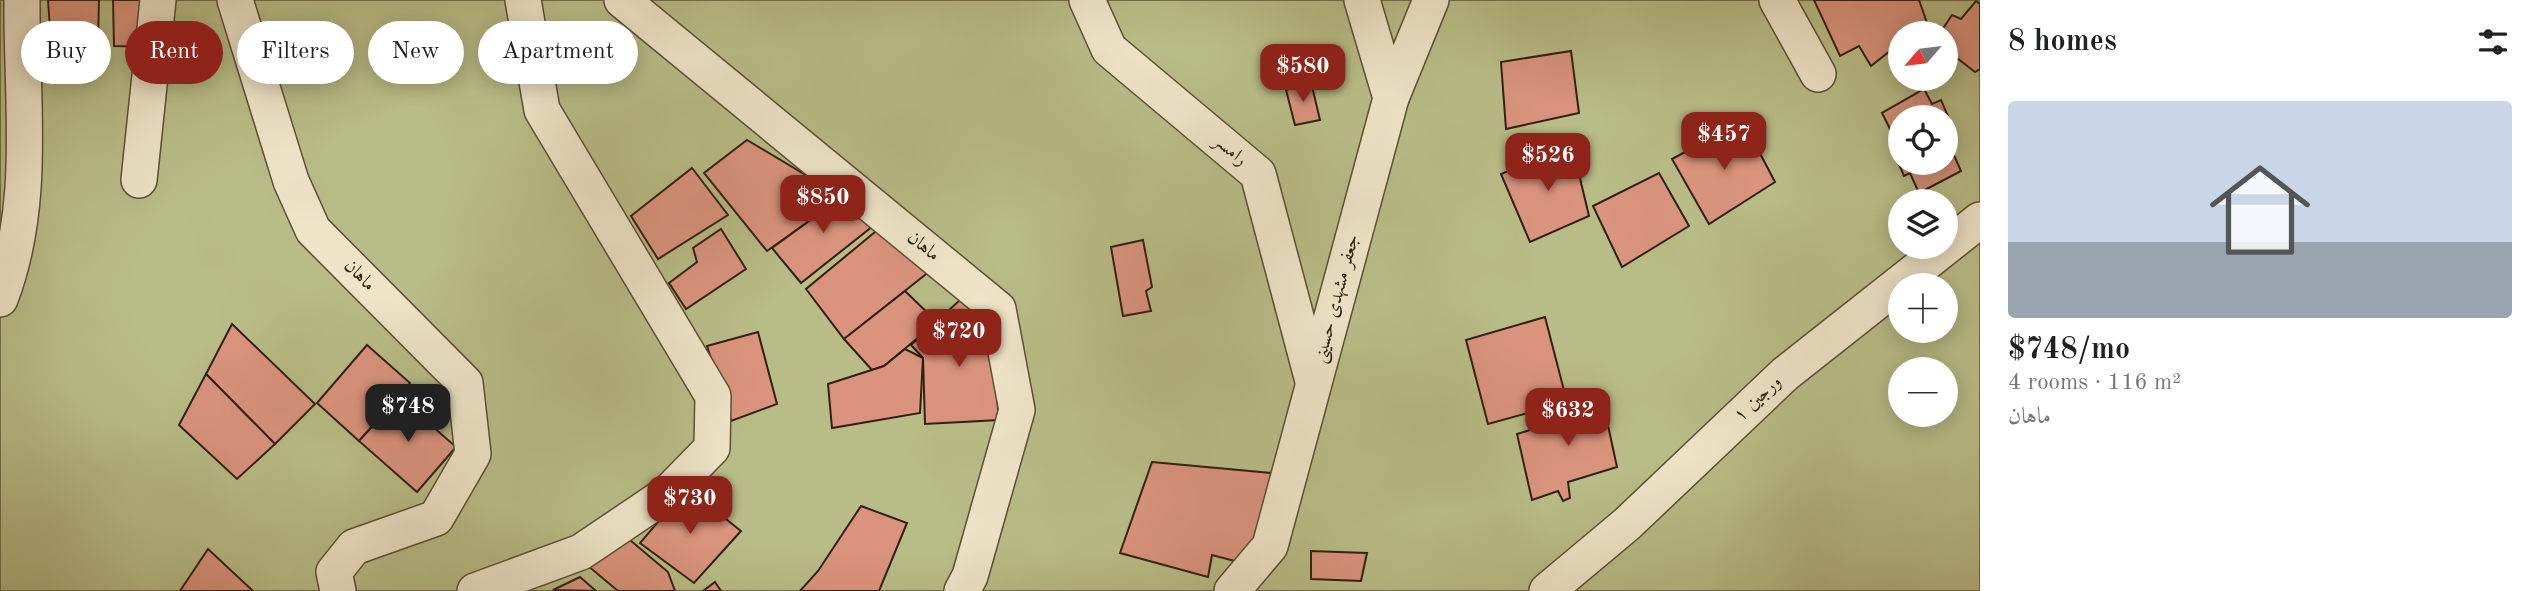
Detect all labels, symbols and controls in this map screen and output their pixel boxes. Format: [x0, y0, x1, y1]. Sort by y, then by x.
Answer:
chip: Buy [21, 21, 111, 84]
chip: Rent [125, 21, 223, 84]
chip: Filters [237, 21, 354, 84]
chip: New [368, 21, 464, 84]
chip: Apartment [478, 21, 638, 84]
north arrow [1888, 21, 1958, 91]
map controls [1888, 21, 1958, 427]
icon: filters [2474, 23, 2512, 61]
text: 8 homes [2008, 27, 2117, 57]
pin: $580 [1262, 44, 1344, 104]
text: $580 [1276, 55, 1330, 78]
button: locate [1888, 105, 1958, 175]
pin: $457 [1683, 113, 1765, 172]
text: $457 [1697, 123, 1751, 146]
street label: رامسر [1208, 131, 1250, 171]
pin: $526 [1507, 134, 1589, 193]
text: $526 [1521, 144, 1575, 167]
icon: home [2197, 147, 2323, 273]
pin: $850 [782, 176, 864, 235]
text: $850 [796, 186, 850, 209]
button: layers [1888, 189, 1958, 259]
street label: ماهان [903, 228, 943, 266]
street label: جعفر مشهدی حسینی [1311, 233, 1365, 366]
street label: ماهان [340, 257, 378, 295]
button: + [1888, 273, 1958, 343]
pin: $720 [918, 310, 1000, 369]
text: $720 [932, 320, 986, 343]
text: $748/mo [2008, 335, 2130, 365]
button: − [1888, 357, 1958, 427]
text: 4 rooms · 116 m² [2008, 371, 2181, 394]
street label: ورجین ۱ [1730, 372, 1786, 426]
pin: $748 [367, 384, 449, 444]
pin: $632 [1527, 388, 1609, 448]
text: $748 [381, 395, 435, 418]
text: $632 [1541, 399, 1595, 422]
text: ماهان [2008, 405, 2051, 428]
pin: $730 [649, 476, 731, 536]
text: $730 [663, 487, 717, 510]

